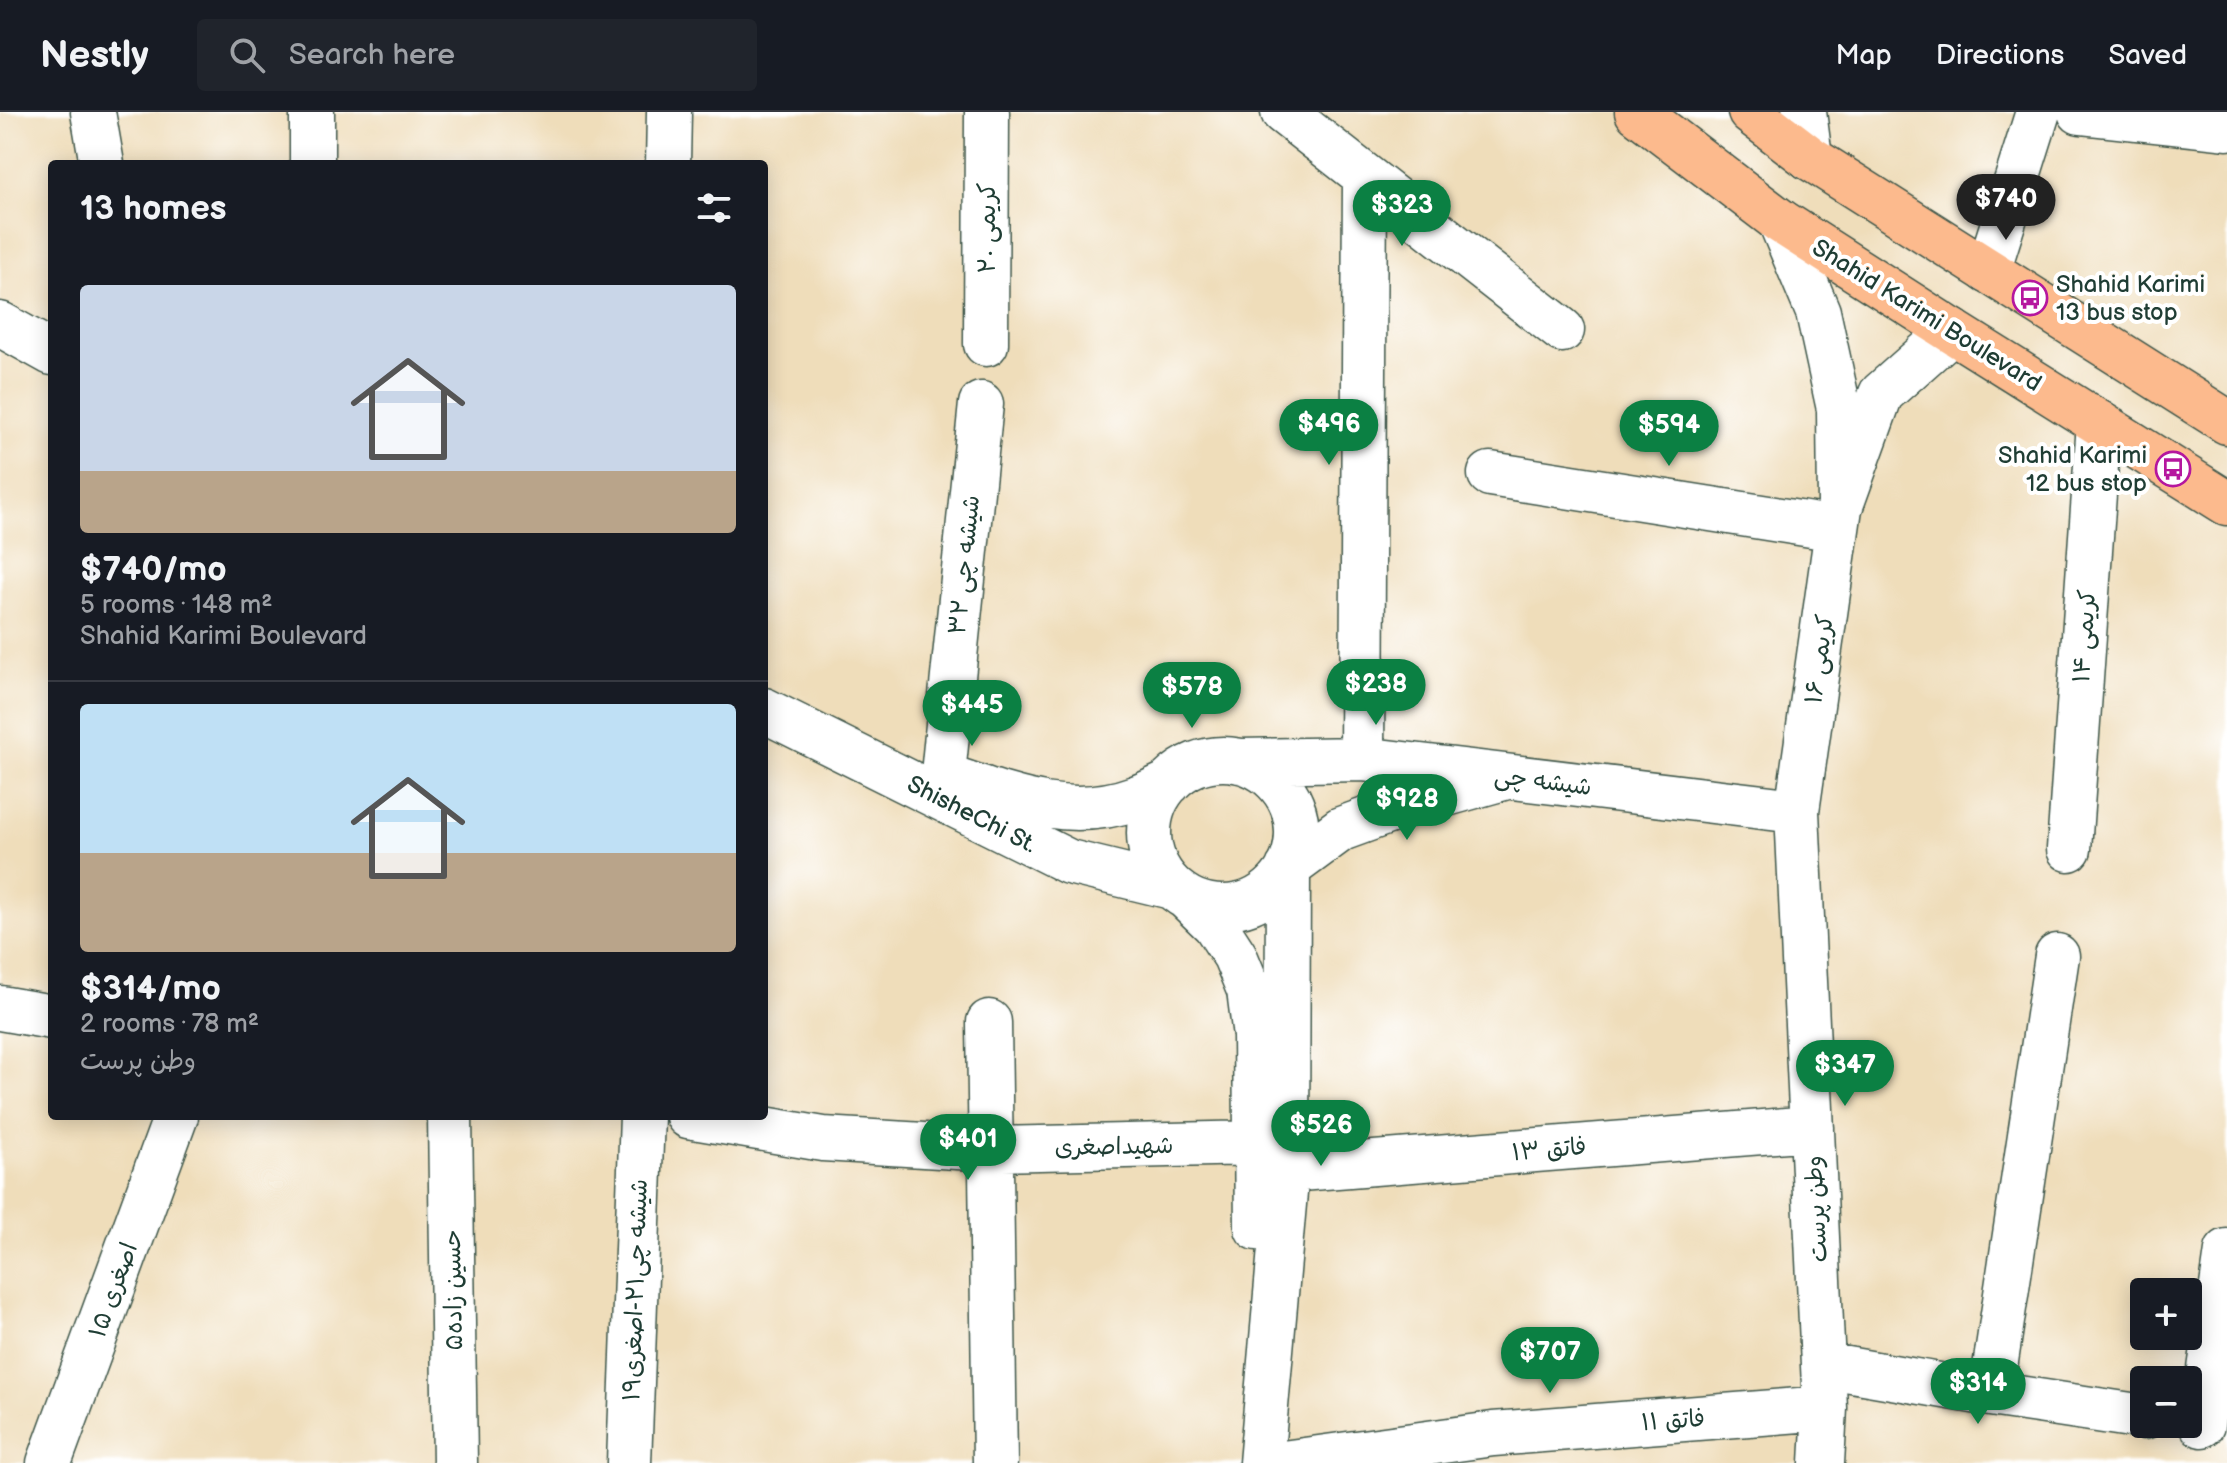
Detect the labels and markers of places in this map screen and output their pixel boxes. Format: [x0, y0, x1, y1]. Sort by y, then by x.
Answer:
pin: $740 [1959, 174, 2053, 242]
pin: $323 [1355, 180, 1449, 248]
place label: Shahid Karimi 13 bus stop [2056, 270, 2205, 327]
bus stop icon: Shahid Karimi 13 bus stop [2011, 279, 2049, 317]
pin: $496 [1282, 399, 1376, 467]
pin: $594 [1622, 400, 1716, 468]
place label: Shahid Karimi 12 bus stop [1998, 441, 2147, 498]
bus stop icon: Shahid Karimi 12 bus stop [2154, 450, 2192, 488]
pin: $238 [1329, 659, 1423, 727]
pin: $578 [1145, 662, 1239, 730]
pin: $445 [925, 680, 1019, 748]
pin: $928 [1360, 774, 1454, 842]
pin: $347 [1798, 1040, 1892, 1108]
pin: $526 [1274, 1100, 1368, 1168]
pin: $401 [921, 1114, 1015, 1182]
pin: $707 [1503, 1327, 1597, 1395]
pin: $314 [1931, 1358, 2025, 1426]

